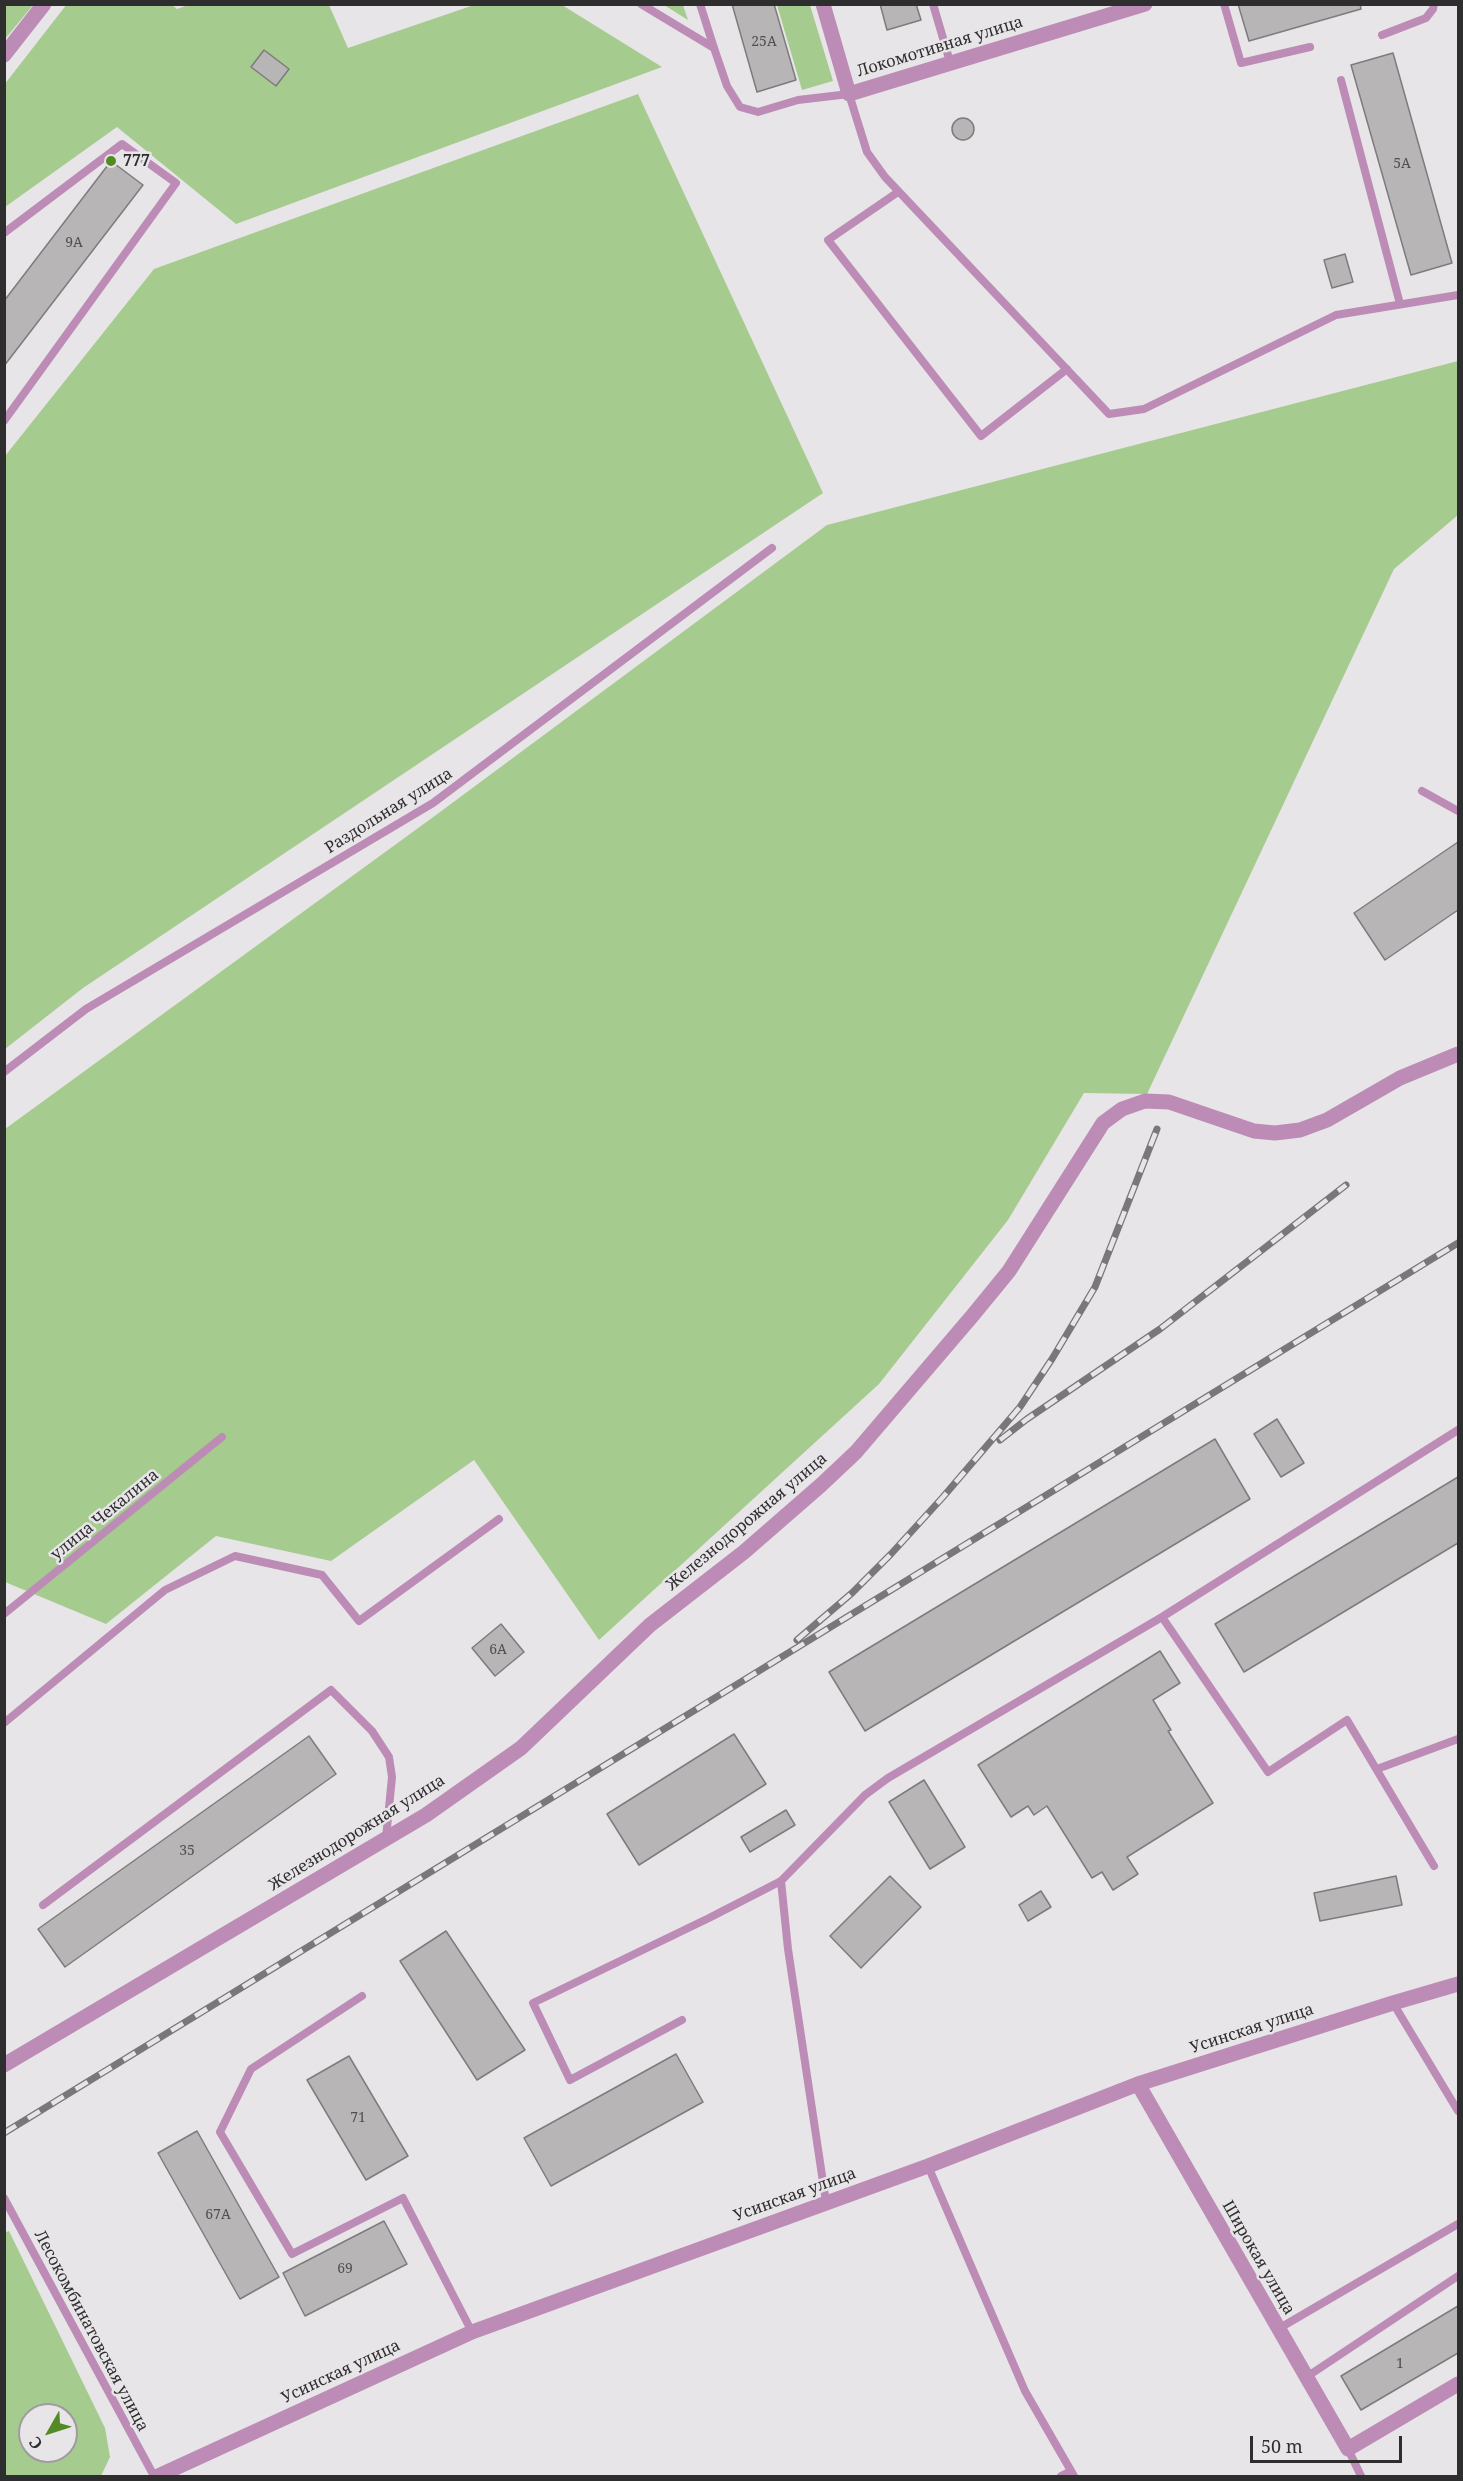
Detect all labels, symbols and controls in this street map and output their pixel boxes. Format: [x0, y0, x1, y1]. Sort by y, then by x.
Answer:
street label: Локомотивная улица [855, 13, 1025, 81]
house number: 25А [751, 34, 777, 50]
place label: 777 [123, 151, 150, 171]
marker: 777 [104, 154, 118, 168]
house number: 5А [1393, 156, 1411, 172]
house number: 9А [65, 235, 83, 251]
street label: Раздольная улица [322, 764, 456, 858]
street label: Железнодорожная улица [663, 1449, 831, 1595]
street label: улица Чекалина [47, 1466, 163, 1564]
house number: 6А [489, 1642, 507, 1658]
street label: Железнодорожная улица [265, 1771, 449, 1895]
house number: 35 [179, 1843, 195, 1859]
street label: Усинская улица [1188, 2000, 1316, 2058]
house number: 71 [350, 2110, 366, 2126]
street label: Усинская улица [731, 2164, 859, 2226]
street label: Широкая улица [1218, 2197, 1298, 2319]
house number: 67А [205, 2207, 231, 2223]
street label: Лесокомбинатовская улица [30, 2227, 152, 2435]
house number: 69 [337, 2261, 353, 2277]
street label: Усинская улица [279, 2336, 403, 2408]
house number: 1 [1396, 2356, 1404, 2372]
north arrow [18, 2403, 78, 2463]
scale bar [1253, 2424, 1404, 2462]
text: С [24, 2432, 47, 2454]
text: 50 m [1261, 2434, 1303, 2458]

